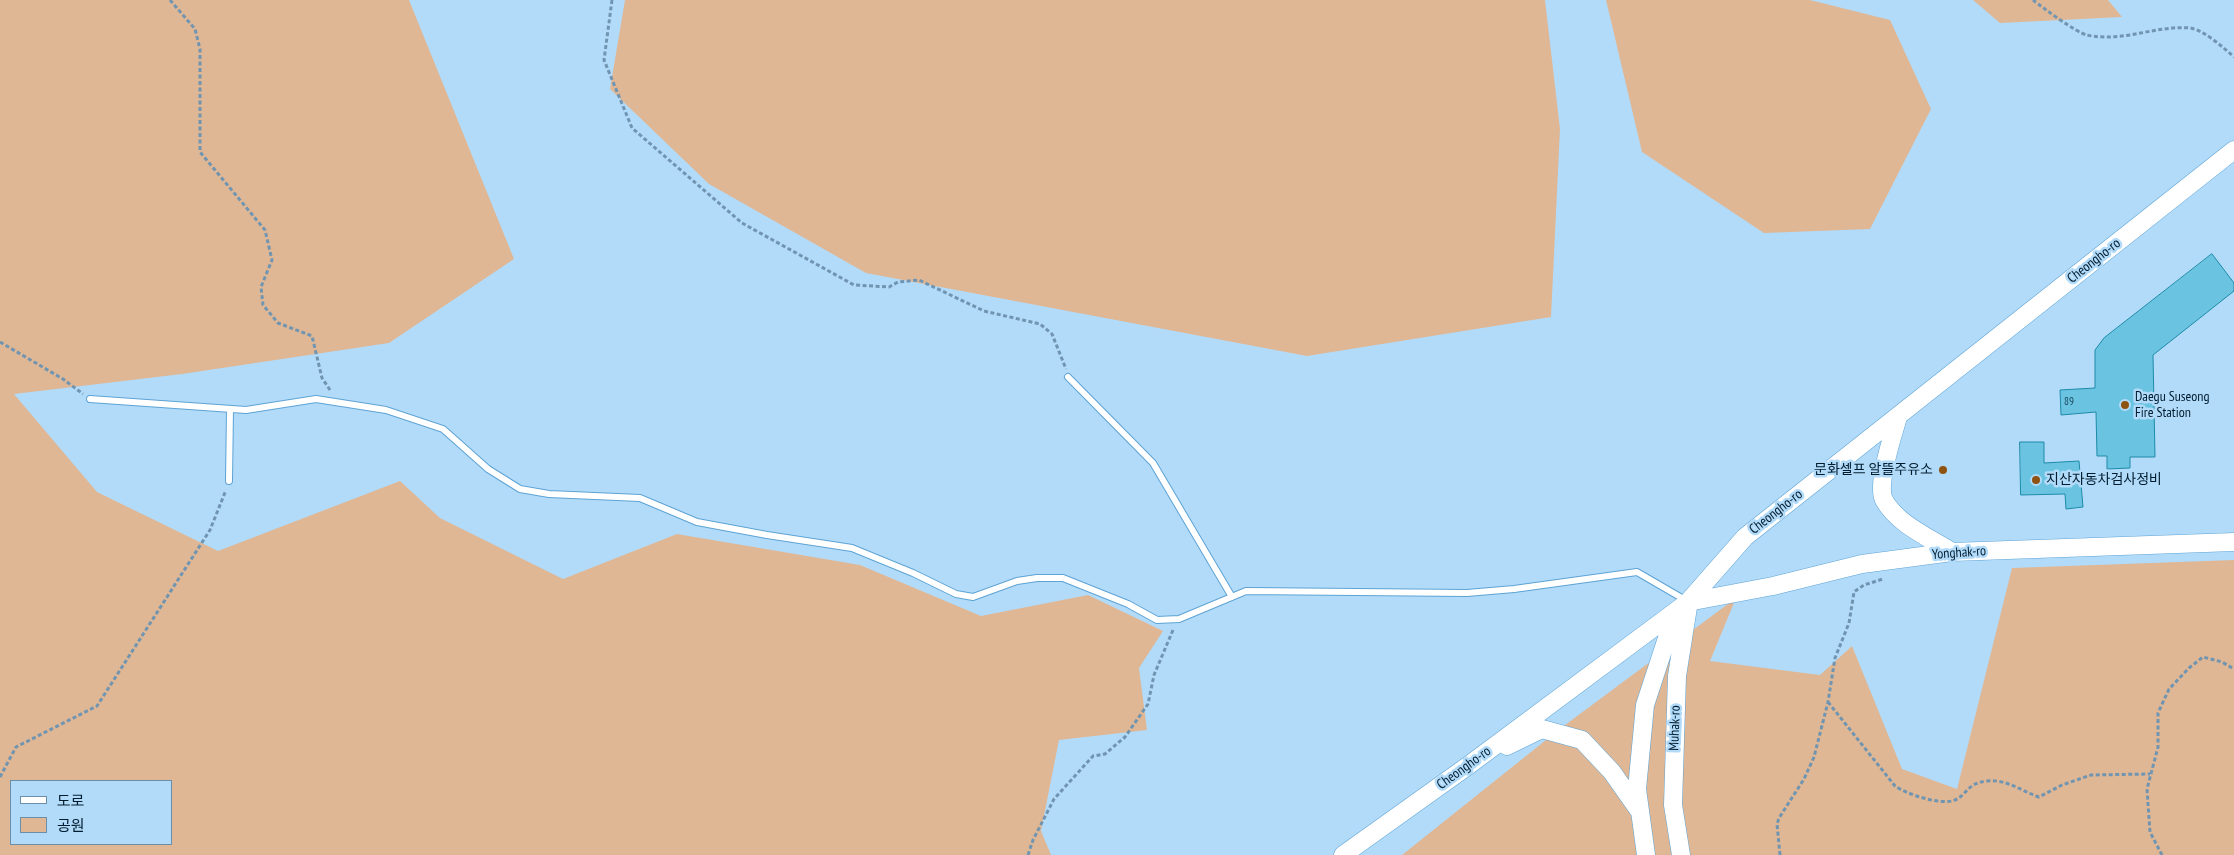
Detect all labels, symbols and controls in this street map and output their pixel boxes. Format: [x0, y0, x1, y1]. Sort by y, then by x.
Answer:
street label: Cheongho-ro [2064, 235, 2124, 287]
place label: Daegu Suseong Fire Station [2135, 389, 2209, 422]
house number: 89 [2064, 395, 2074, 409]
marker: Daegu Suseong Fire Station [2119, 399, 2131, 411]
place label: 문화셀프 알뜰주유소 [1814, 462, 1933, 478]
marker: 문화셀프 알뜰주유소 [1937, 464, 1949, 476]
place label: 지산자동차검사정비 [2046, 472, 2162, 488]
marker: 지산자동차검사정비 [2030, 474, 2042, 486]
street label: Cheongho-ro [1746, 486, 1806, 538]
street label: Yonghak-ro [1931, 543, 1987, 563]
street label: Muhak-ro [1666, 705, 1684, 751]
street label: Cheongho-ro [1434, 743, 1494, 793]
legend [10, 780, 172, 845]
text: 도로 [57, 791, 85, 810]
text: 공원 [57, 816, 85, 835]

